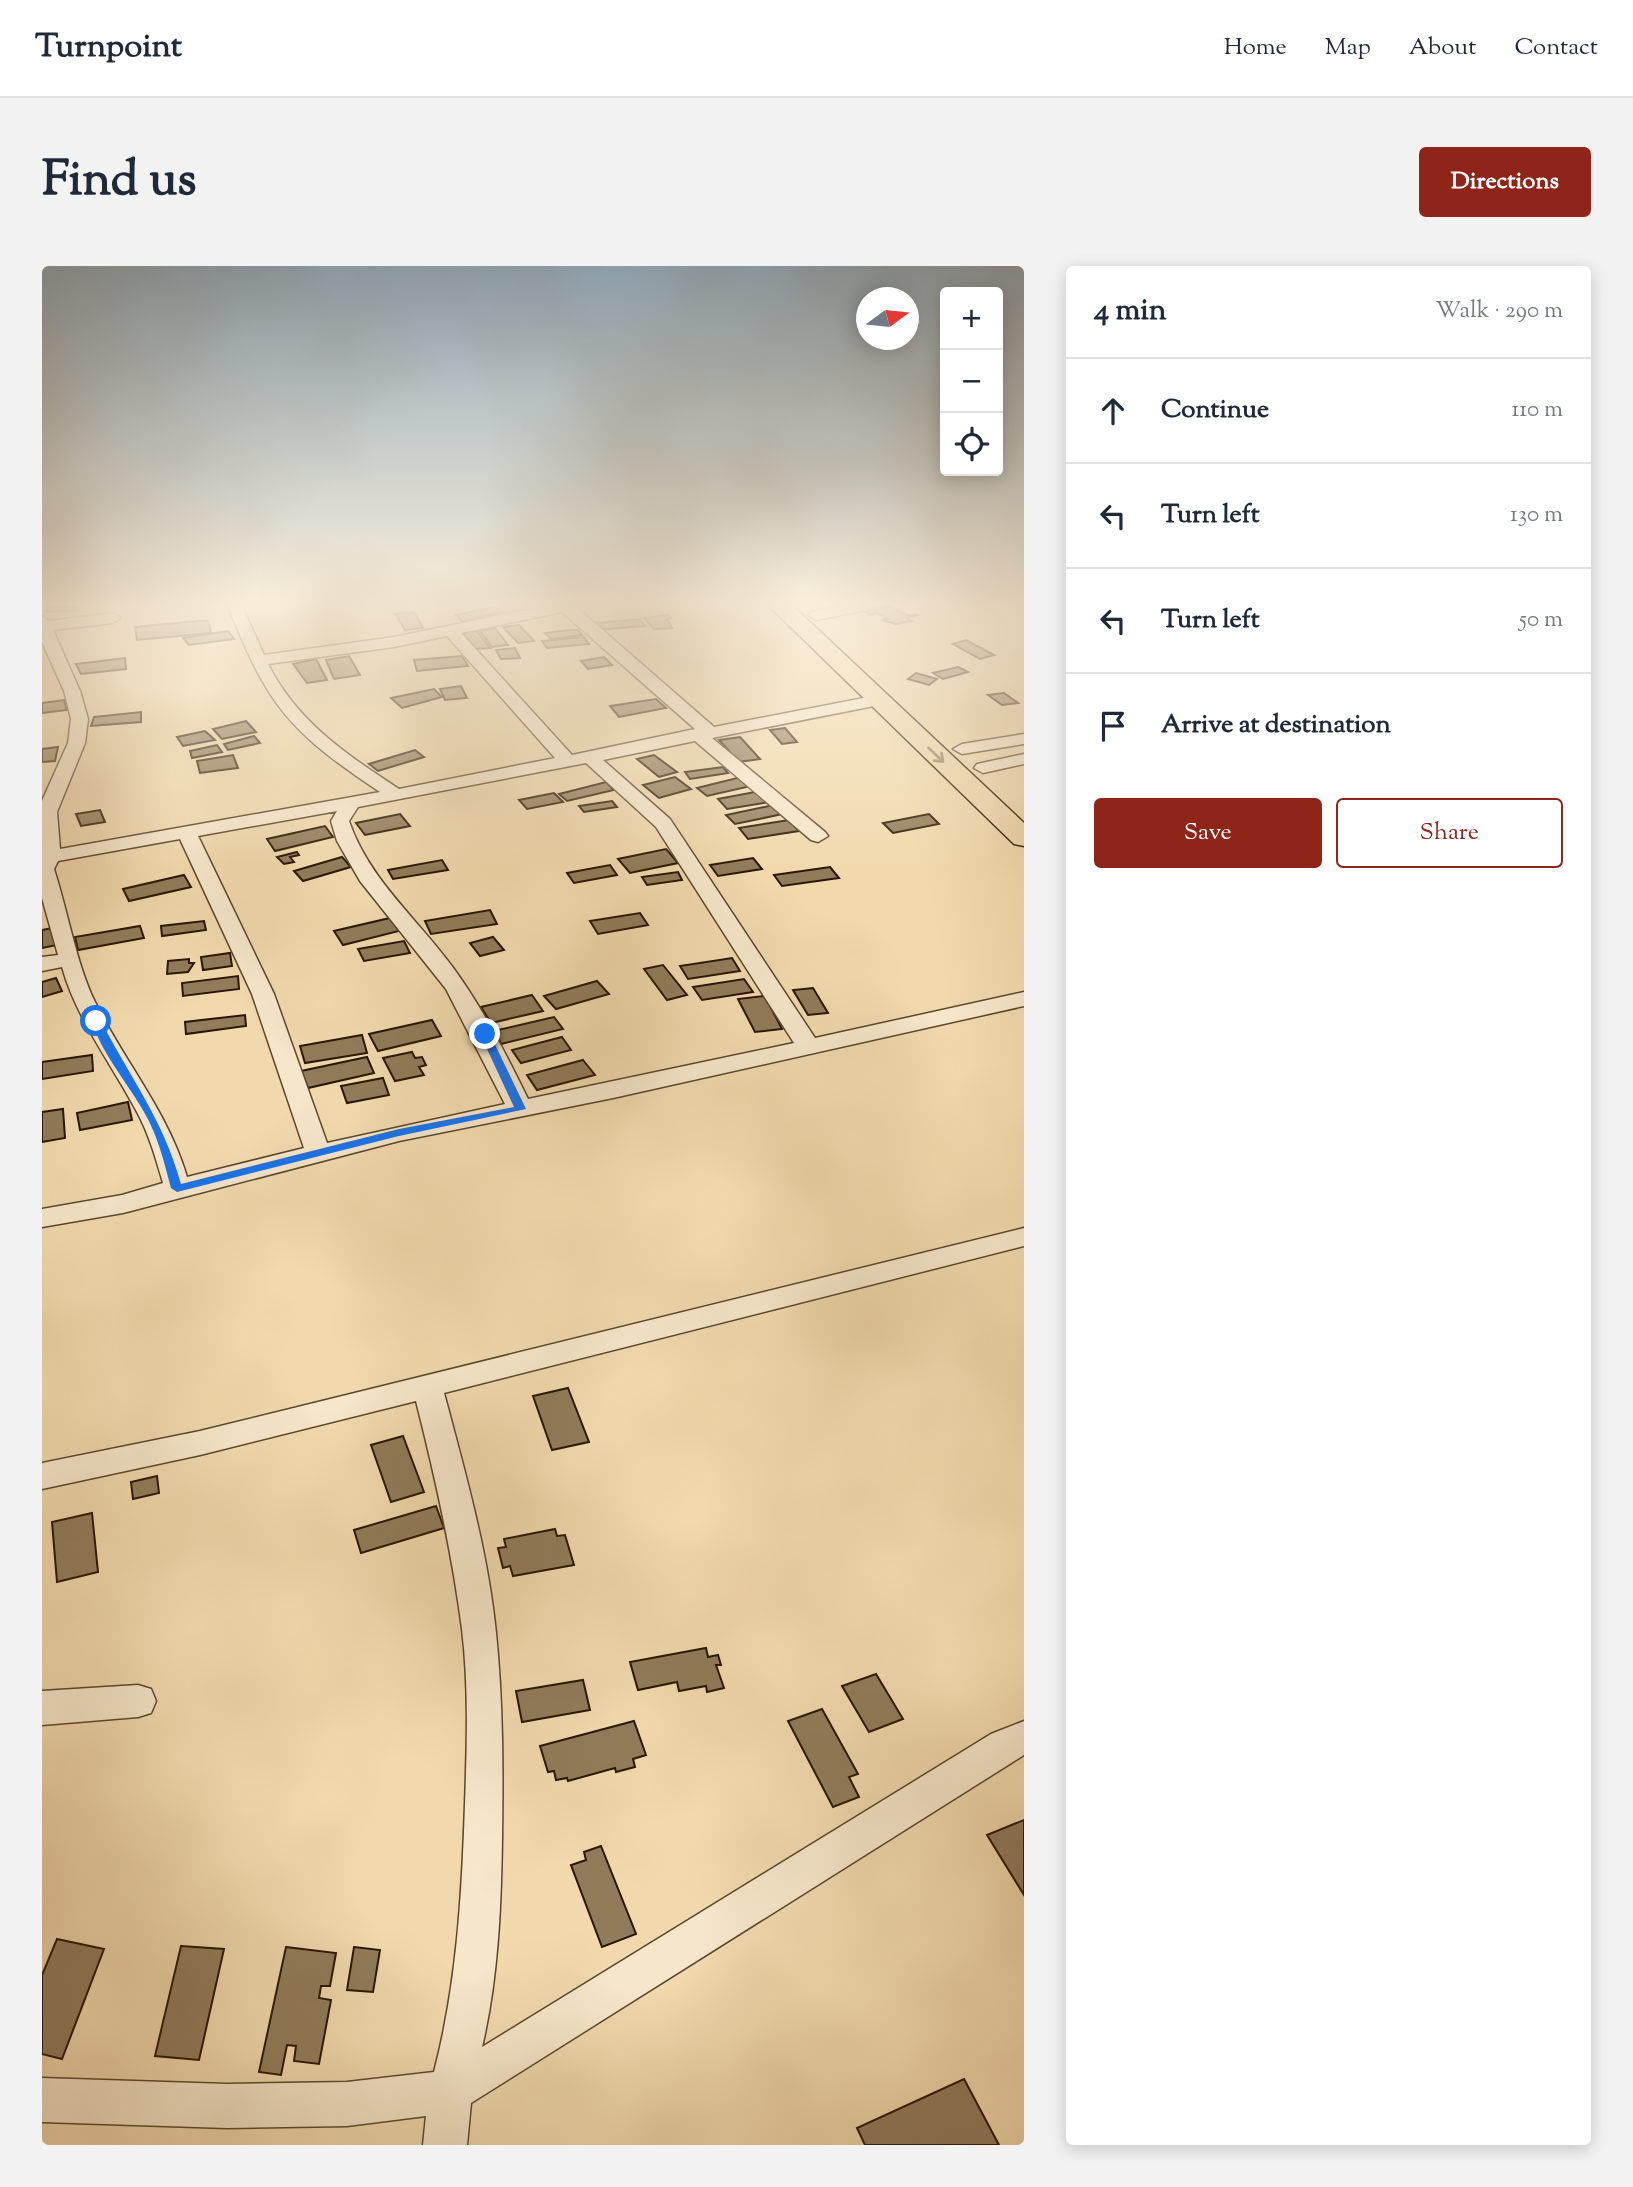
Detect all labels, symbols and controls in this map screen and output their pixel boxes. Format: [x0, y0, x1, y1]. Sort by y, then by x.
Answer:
text: Turnpoint [35, 24, 182, 72]
text: Home [1224, 31, 1287, 65]
text: Map [1325, 31, 1371, 65]
text: About [1409, 31, 1476, 65]
text: Contact [1514, 31, 1598, 65]
text: Find us [42, 147, 196, 217]
button: Directions [1419, 147, 1591, 217]
north arrow [856, 287, 919, 350]
map controls [940, 287, 1003, 476]
button: + [940, 287, 1003, 350]
text: 4 min [1094, 290, 1167, 333]
text: Walk · 290 m [1435, 295, 1563, 328]
button: − [940, 350, 1003, 413]
icon: ahead [1094, 392, 1132, 430]
text: Continue [1161, 392, 1269, 429]
text: 110 m [1512, 394, 1563, 427]
button: locate [940, 413, 1003, 476]
icon: left [1094, 497, 1132, 535]
text: Turn left [1161, 497, 1260, 534]
text: 130 m [1510, 499, 1563, 532]
icon: left [1094, 602, 1132, 640]
text: Turn left [1161, 602, 1260, 639]
text: 50 m [1519, 604, 1563, 637]
icon: arrive [1094, 707, 1132, 745]
text: Arrive at destination [1161, 707, 1391, 744]
one-way arrow [927, 746, 944, 763]
button: Save [1094, 798, 1322, 868]
button: Share [1336, 798, 1563, 868]
route start [80, 1005, 111, 1036]
route end [469, 1018, 500, 1049]

